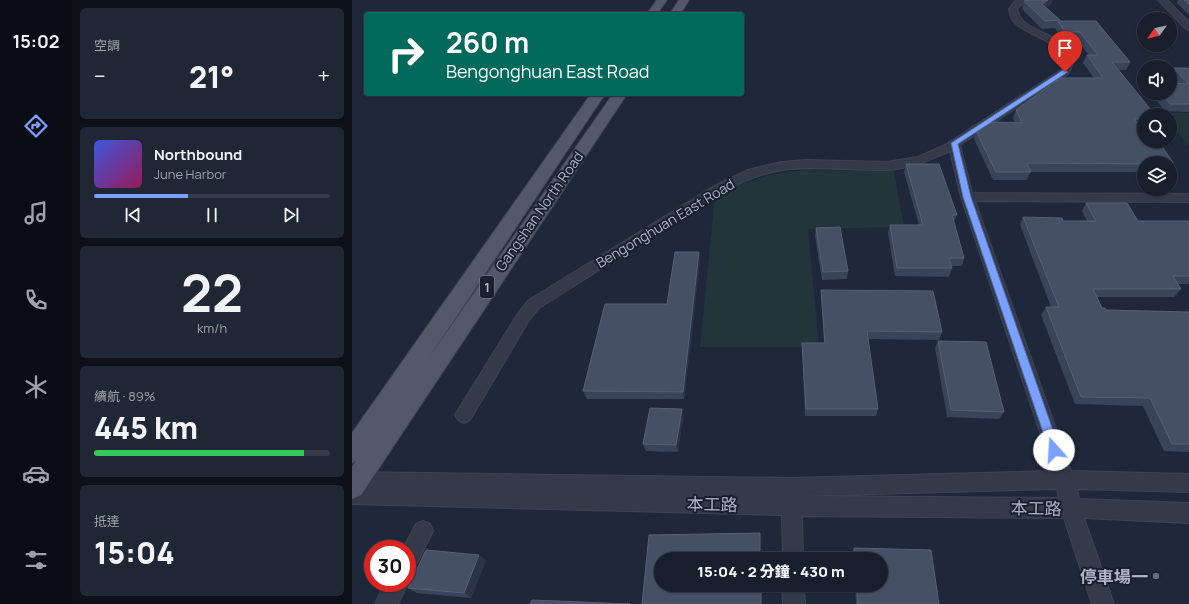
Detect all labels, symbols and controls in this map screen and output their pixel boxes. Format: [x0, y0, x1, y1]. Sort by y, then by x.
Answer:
north arrow [1137, 12, 1177, 52]
map controls [1137, 12, 1177, 196]
text: 260 m [446, 23, 529, 61]
icon: right [380, 28, 432, 80]
text: 15:02 [12, 29, 60, 53]
pin [1048, 31, 1082, 72]
text: 空調 [94, 36, 120, 54]
icon: arrive [1054, 37, 1076, 59]
text: 21° [189, 56, 234, 97]
text: Bengonghuan East Road [446, 59, 649, 83]
button: sound [1137, 60, 1177, 100]
text: − [94, 61, 106, 91]
text: + [317, 61, 330, 91]
button: search [1137, 108, 1177, 148]
icon: directions [22, 112, 50, 140]
text: Northbound [154, 144, 242, 165]
street label: Gangshan North Road [491, 148, 587, 274]
button: layers [1137, 156, 1177, 196]
text: June Harbor [154, 165, 227, 183]
street label: Bengonghuan East Road [592, 174, 738, 272]
icon: music [22, 199, 50, 227]
icon: previous [122, 204, 144, 226]
icon: pause [201, 204, 223, 226]
icon: next [280, 204, 302, 226]
text: 22 [181, 257, 243, 328]
road number: 1 [480, 276, 494, 298]
icon: phone [22, 286, 50, 314]
text: km/h [197, 319, 227, 337]
icon: climate [22, 373, 50, 401]
text: 續航 · 89% [94, 387, 155, 405]
text: 445 km [94, 407, 198, 448]
position arrow [1033, 429, 1075, 471]
icon: car [22, 460, 50, 488]
street label: 本工路 [686, 492, 738, 516]
street label: 本工路 [1010, 496, 1062, 520]
text: 抵達 [94, 512, 120, 530]
text: 15:04 [94, 532, 175, 573]
speed limit sign: 30 [364, 540, 416, 592]
icon: filters [22, 546, 50, 574]
text: 15:04 · 2 分鐘 · 430 m [697, 561, 845, 582]
place label: 停車場一 [1080, 565, 1148, 588]
marker: 停車場一 [1151, 571, 1161, 581]

